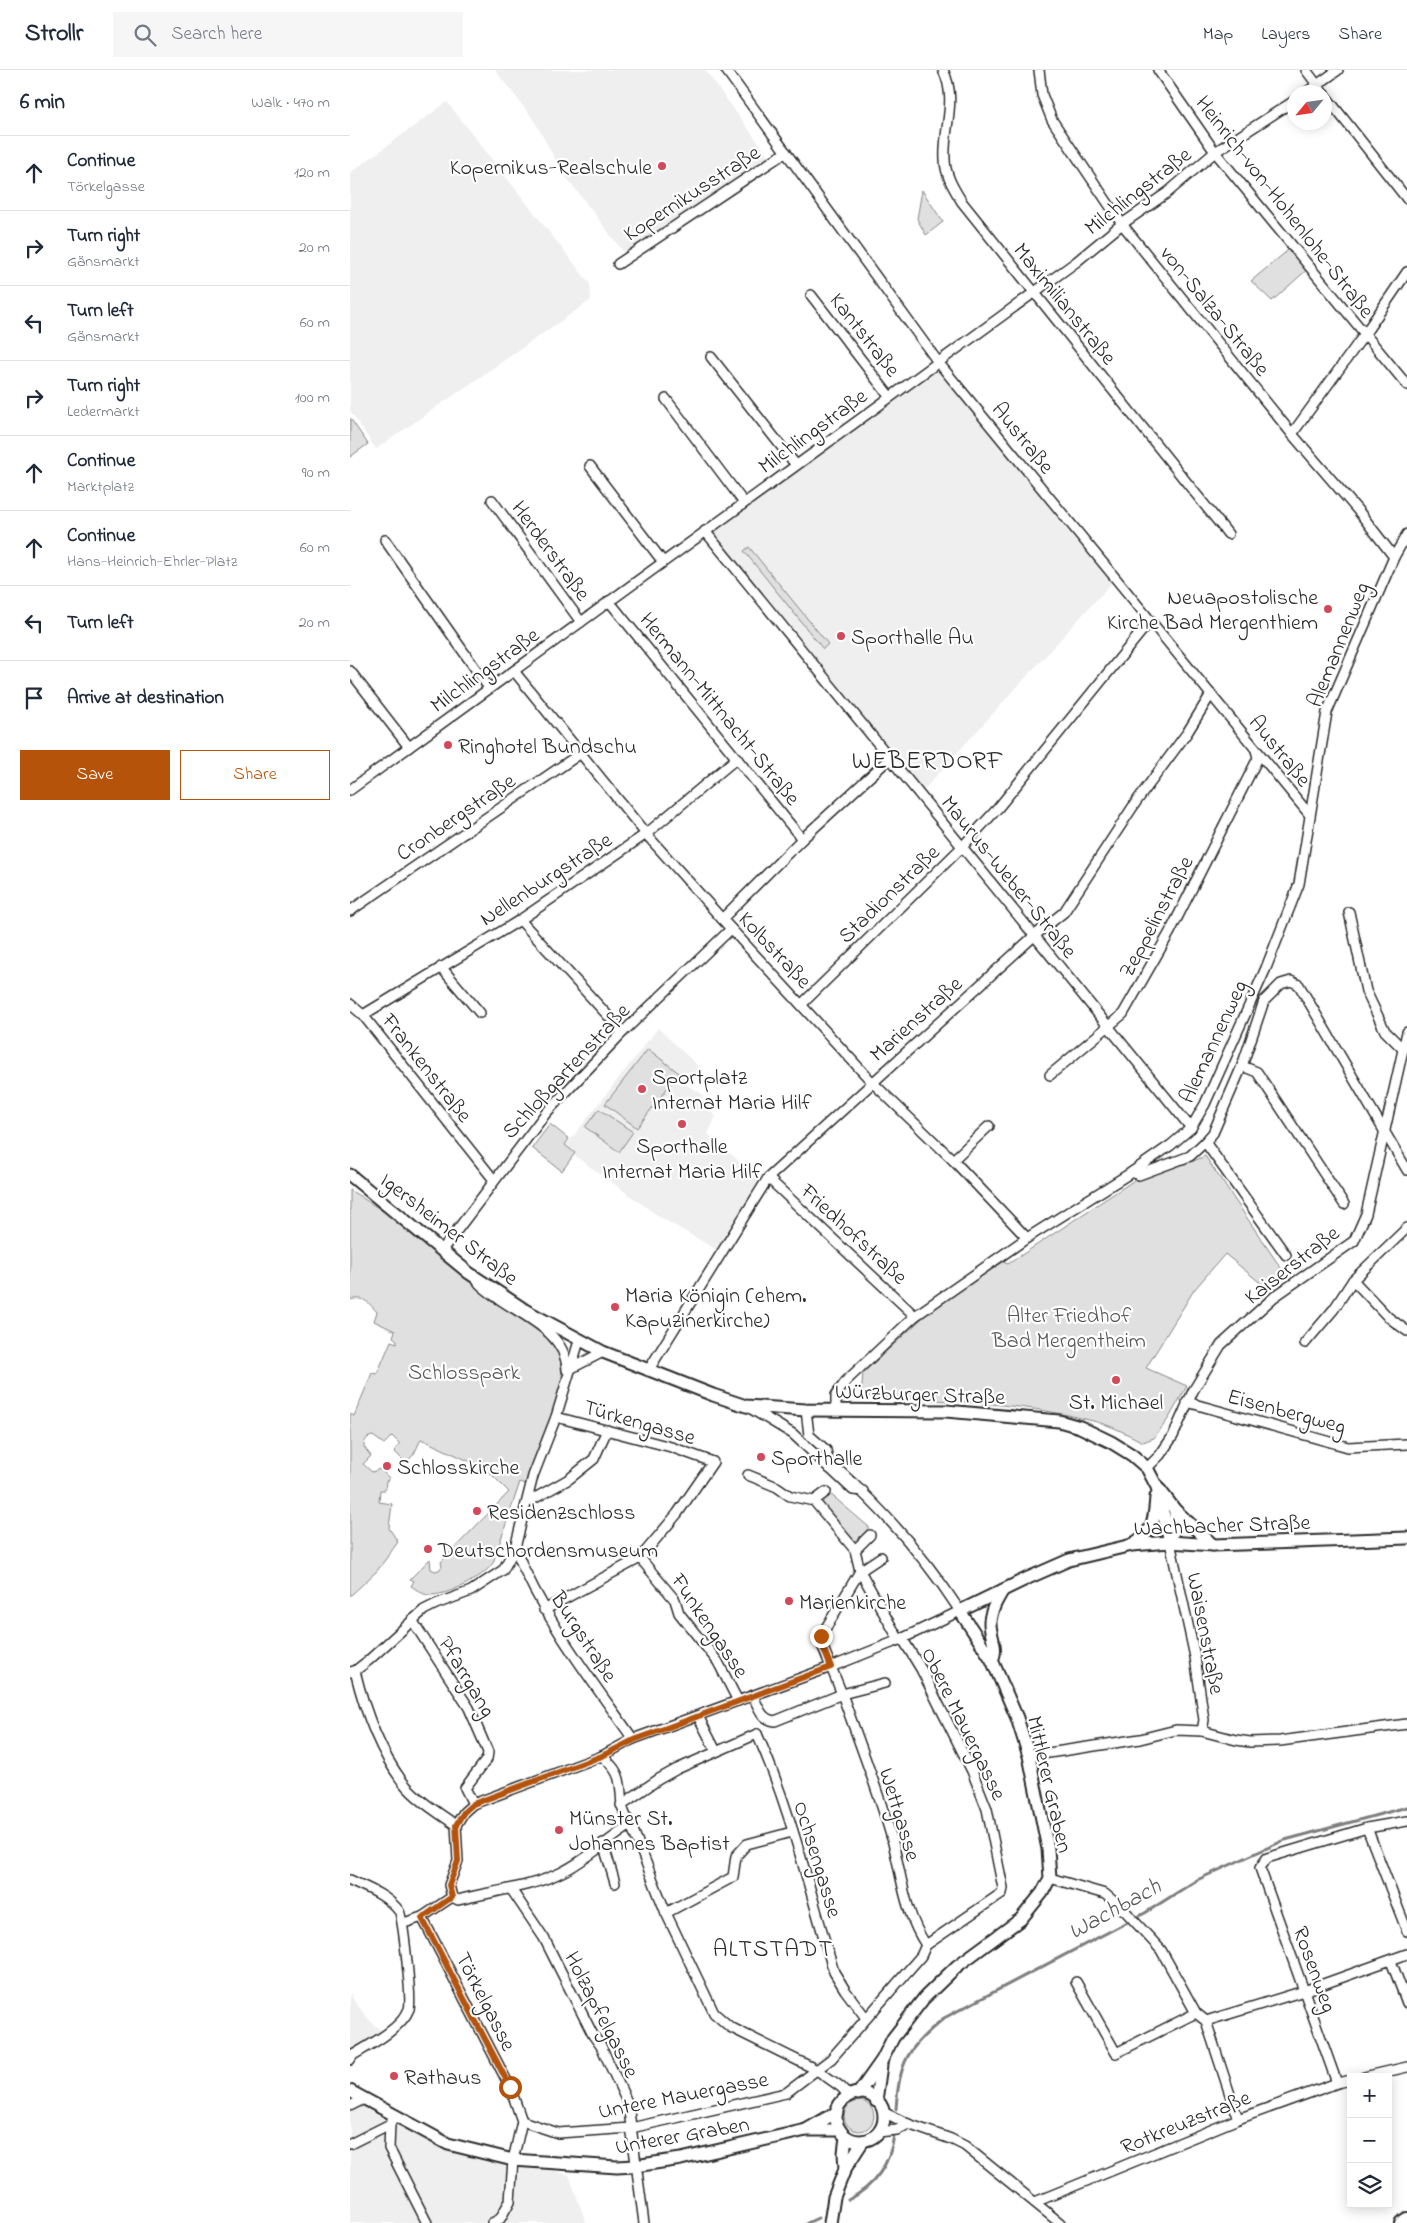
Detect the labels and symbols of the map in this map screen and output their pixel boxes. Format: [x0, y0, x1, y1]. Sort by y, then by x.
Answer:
north arrow [1287, 85, 1332, 130]
street label: Heinrich-von-Hohenlohe-Straße [1186, 90, 1381, 326]
street label: Kopernikusstraße [618, 138, 768, 251]
street label: Milchlingstraße [1078, 140, 1200, 245]
place label: Kopernikus-Realschule [450, 153, 652, 185]
marker: Kopernikus-Realschule [656, 160, 668, 172]
street label: Maximilianstraße [1004, 237, 1123, 373]
street label: von-Salza-Straße [1151, 240, 1276, 384]
street label: Kantstraße [820, 287, 907, 385]
street label: Milchlingstraße [752, 382, 876, 484]
street label: Austraße [983, 396, 1061, 482]
street label: Herderstraße [502, 495, 597, 609]
street label: Alemannenweg [1300, 578, 1380, 713]
place label: Neuapostolische Kirche Bad Mergenthiem [1107, 583, 1318, 641]
marker: Neuapostolische Kirche Bad Mergenthiem [1322, 603, 1334, 615]
street label: Hermann-Mittnacht-Straße [631, 606, 807, 814]
street label: Milchlingstraße [424, 621, 548, 723]
place label: Sporthalle Au [851, 623, 974, 655]
marker: Sporthalle Au [835, 630, 847, 642]
street label: Austraße [1240, 709, 1318, 795]
place label: Ringhotel Bundschu [458, 732, 637, 765]
marker: Ringhotel Bundschu [442, 739, 454, 751]
district label: WEBERDORF [852, 744, 1004, 780]
street label: Cronbergstraße [391, 767, 524, 871]
street label: Maurus-Weber-Straße [932, 789, 1084, 966]
street label: Nellenburgstraße [474, 826, 620, 936]
street label: Stadionstraße [832, 838, 948, 952]
street label: Zeppelinstraße [1112, 851, 1203, 984]
street label: Kolbstraße [730, 905, 818, 997]
street label: Marienstraße [863, 970, 971, 1071]
street label: Alemannenweg [1172, 975, 1258, 1110]
street label: Schloßgartenstraße [496, 997, 640, 1148]
street label: Frankenstraße [372, 1007, 479, 1130]
place label: Sportplatz Internat Maria Hilf [652, 1063, 813, 1120]
marker: Sportplatz Internat Maria Hilf [636, 1083, 648, 1095]
marker: Sporthalle Internat Maria Hilf [676, 1118, 688, 1130]
place label: Sporthalle Internat Maria Hilf [602, 1132, 763, 1189]
street label: Igersheimer Straße [371, 1166, 524, 1296]
street label: Friedhofstraße [791, 1176, 914, 1293]
street label: Kaiserstraße [1238, 1219, 1347, 1314]
place label: Maria Königin (ehem. Kapuzinerkirche) [625, 1281, 807, 1338]
marker: Maria Königin (ehem. Kapuzinerkirche) [609, 1301, 621, 1313]
park label: Alter Friedhof Bad Mergentheim [991, 1301, 1146, 1359]
park label: Schlosspark [408, 1358, 520, 1390]
marker: St. Michael [1110, 1374, 1122, 1386]
street label: Würzburger Straße [834, 1377, 1006, 1416]
street label: Eisenbergweg [1223, 1382, 1349, 1445]
place label: St. Michael [1069, 1388, 1163, 1420]
street label: Türkengasse [579, 1393, 699, 1456]
place label: Sporthalle [771, 1444, 862, 1476]
marker: Sporthalle [755, 1451, 767, 1463]
place label: Schlosskirche [397, 1453, 520, 1485]
marker: Schlosskirche [381, 1460, 393, 1472]
place label: Residenzschloss [487, 1498, 635, 1530]
marker: Residenzschloss [471, 1505, 483, 1517]
street label: Wachbacher Straße [1133, 1508, 1311, 1546]
place label: Deutschordensmuseum [437, 1536, 658, 1568]
marker: Deutschordensmuseum [422, 1543, 434, 1555]
street label: Funkengasse [660, 1567, 756, 1686]
street label: Waisenstraße [1177, 1570, 1232, 1697]
street label: Burgstraße [540, 1585, 624, 1690]
place label: Marienkirche [799, 1588, 906, 1620]
marker: Marienkirche [783, 1595, 795, 1607]
route end [810, 1625, 833, 1648]
street label: Pfarrgang [428, 1631, 502, 1725]
street label: Obere Mauergasse [911, 1642, 1013, 1807]
street label: Mittlerer Graben [1017, 1713, 1079, 1856]
street label: Wettgasse [868, 1764, 927, 1866]
street label: Ochsengasse [782, 1798, 849, 1923]
place label: Münster St. Johannes Baptist [569, 1804, 730, 1861]
marker: Münster St. Johannes Baptist [553, 1824, 565, 1836]
water label: Wachbach [1062, 1870, 1169, 1950]
street label: Rosenweg [1282, 1922, 1344, 2018]
district label: ALTSTADT [713, 1933, 833, 1968]
street label: Törkelgasse [445, 1947, 523, 2058]
street label: Holzapfelgasse [554, 1947, 646, 2085]
place label: Rathaus [404, 2063, 481, 2095]
street label: Untere Mauergasse [596, 2065, 772, 2130]
marker: Rathaus [388, 2070, 400, 2082]
route start [499, 2076, 522, 2099]
street label: Rotkreuzstraße [1116, 2083, 1256, 2164]
street label: Unterer Graben [613, 2109, 752, 2165]

